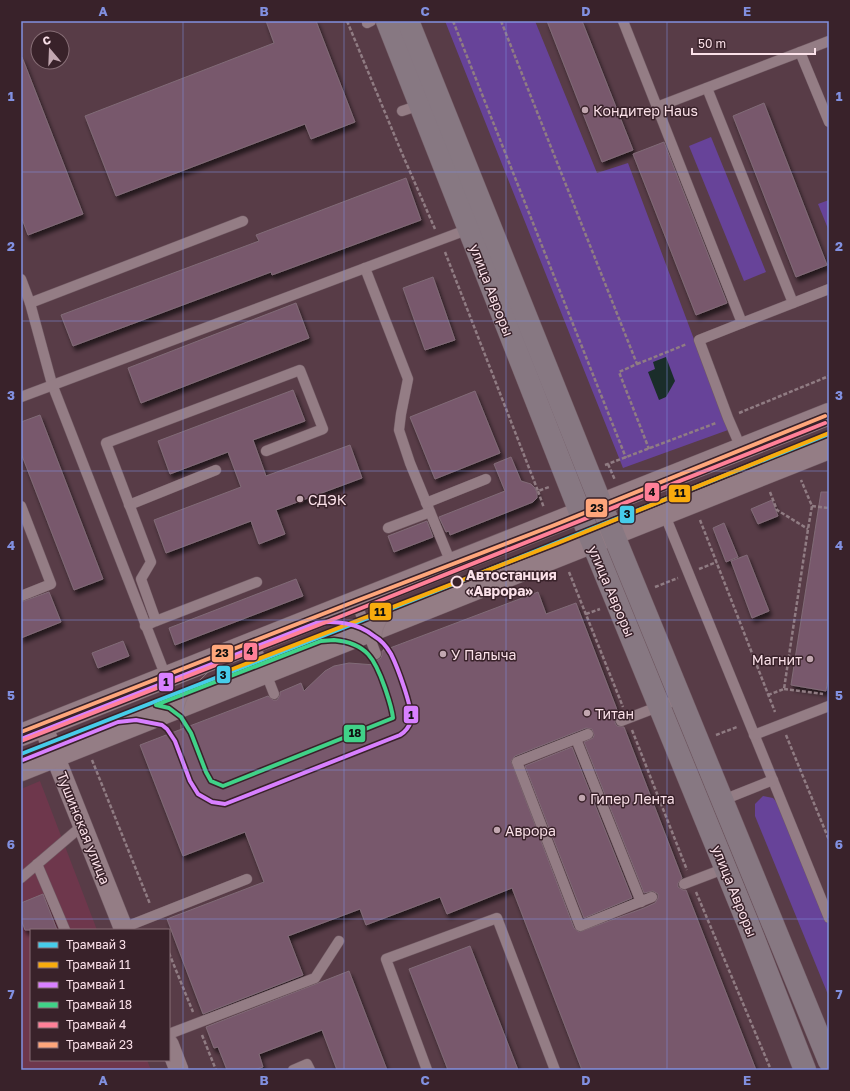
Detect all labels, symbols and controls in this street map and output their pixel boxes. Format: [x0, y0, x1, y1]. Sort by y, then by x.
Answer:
text: A [98, 3, 108, 19]
text: B [259, 3, 269, 19]
text: C [420, 3, 430, 19]
text: D [581, 3, 591, 19]
text: E [743, 3, 751, 19]
north arrow [30, 30, 70, 70]
scale bar [692, 30, 815, 56]
text: С [41, 33, 53, 47]
text: 50 m [698, 36, 726, 51]
text: 1 [8, 88, 15, 104]
text: 1 [836, 88, 843, 104]
place label: Кондитер Haus [593, 102, 698, 119]
marker: Кондитер Haus [580, 105, 590, 115]
text: 2 [7, 238, 15, 254]
text: 2 [835, 238, 843, 254]
street label: улица Авроры [467, 241, 517, 339]
text: 3 [7, 387, 15, 403]
text: 3 [835, 387, 843, 403]
line badge: 4 [644, 482, 660, 502]
line badge: 11 [668, 484, 691, 503]
text: 4 [649, 485, 656, 498]
text: 11 [674, 486, 686, 499]
place label: СДЭК [308, 491, 347, 508]
marker: СДЭК [295, 494, 305, 504]
line badge: 23 [585, 498, 608, 518]
text: 23 [590, 501, 604, 514]
line badge: 3 [619, 505, 635, 524]
text: 3 [624, 507, 631, 520]
text: 4 [7, 537, 15, 553]
text: 4 [835, 537, 843, 553]
street label: улица Авроры [585, 543, 639, 639]
place label: Автостанция «Аврора» [466, 566, 557, 599]
marker: Автостанция «Аврора» [450, 575, 464, 589]
line badge: 11 [369, 602, 392, 621]
text: 11 [374, 605, 386, 618]
line badge: 4 [243, 642, 258, 661]
line badge: 23 [211, 644, 234, 663]
text: 4 [247, 644, 254, 657]
text: 23 [215, 646, 229, 659]
place label: У Палыча [451, 646, 516, 663]
marker: У Палыча [438, 649, 448, 659]
place label: Магнит [752, 651, 802, 668]
marker: Магнит [805, 654, 815, 664]
line badge: 3 [216, 665, 231, 684]
text: 3 [220, 668, 227, 681]
line badge: 1 [158, 672, 174, 692]
text: 1 [163, 675, 169, 688]
text: 5 [7, 687, 15, 703]
text: 5 [835, 687, 843, 703]
line badge: 1 [403, 705, 419, 724]
place label: Титан [595, 705, 634, 722]
text: 1 [408, 708, 414, 721]
marker: Титан [582, 708, 592, 718]
line badge: 18 [343, 724, 366, 743]
text: 18 [349, 726, 361, 739]
street label: Тушинская улица [54, 769, 114, 887]
place label: Гипер Лента [590, 790, 675, 807]
marker: Гипер Лента [577, 793, 587, 803]
place label: Аврора [505, 822, 556, 839]
marker: Аврора [492, 825, 502, 835]
text: 6 [7, 836, 15, 852]
text: 6 [835, 836, 843, 852]
street label: улица Авроры [709, 843, 761, 939]
legend [30, 929, 170, 1061]
text: Трамвай 3 [66, 937, 126, 952]
text: Трамвай 11 [66, 957, 131, 972]
text: Трамвай 1 [66, 977, 125, 992]
text: 7 [7, 986, 15, 1002]
text: 7 [835, 986, 843, 1002]
text: Трамвай 18 [66, 997, 132, 1012]
text: Трамвай 4 [66, 1017, 126, 1032]
text: Трамвай 23 [66, 1037, 133, 1052]
text: A [98, 1072, 108, 1088]
text: B [259, 1072, 269, 1088]
text: C [420, 1072, 430, 1088]
text: D [581, 1072, 591, 1088]
text: E [743, 1072, 751, 1088]

